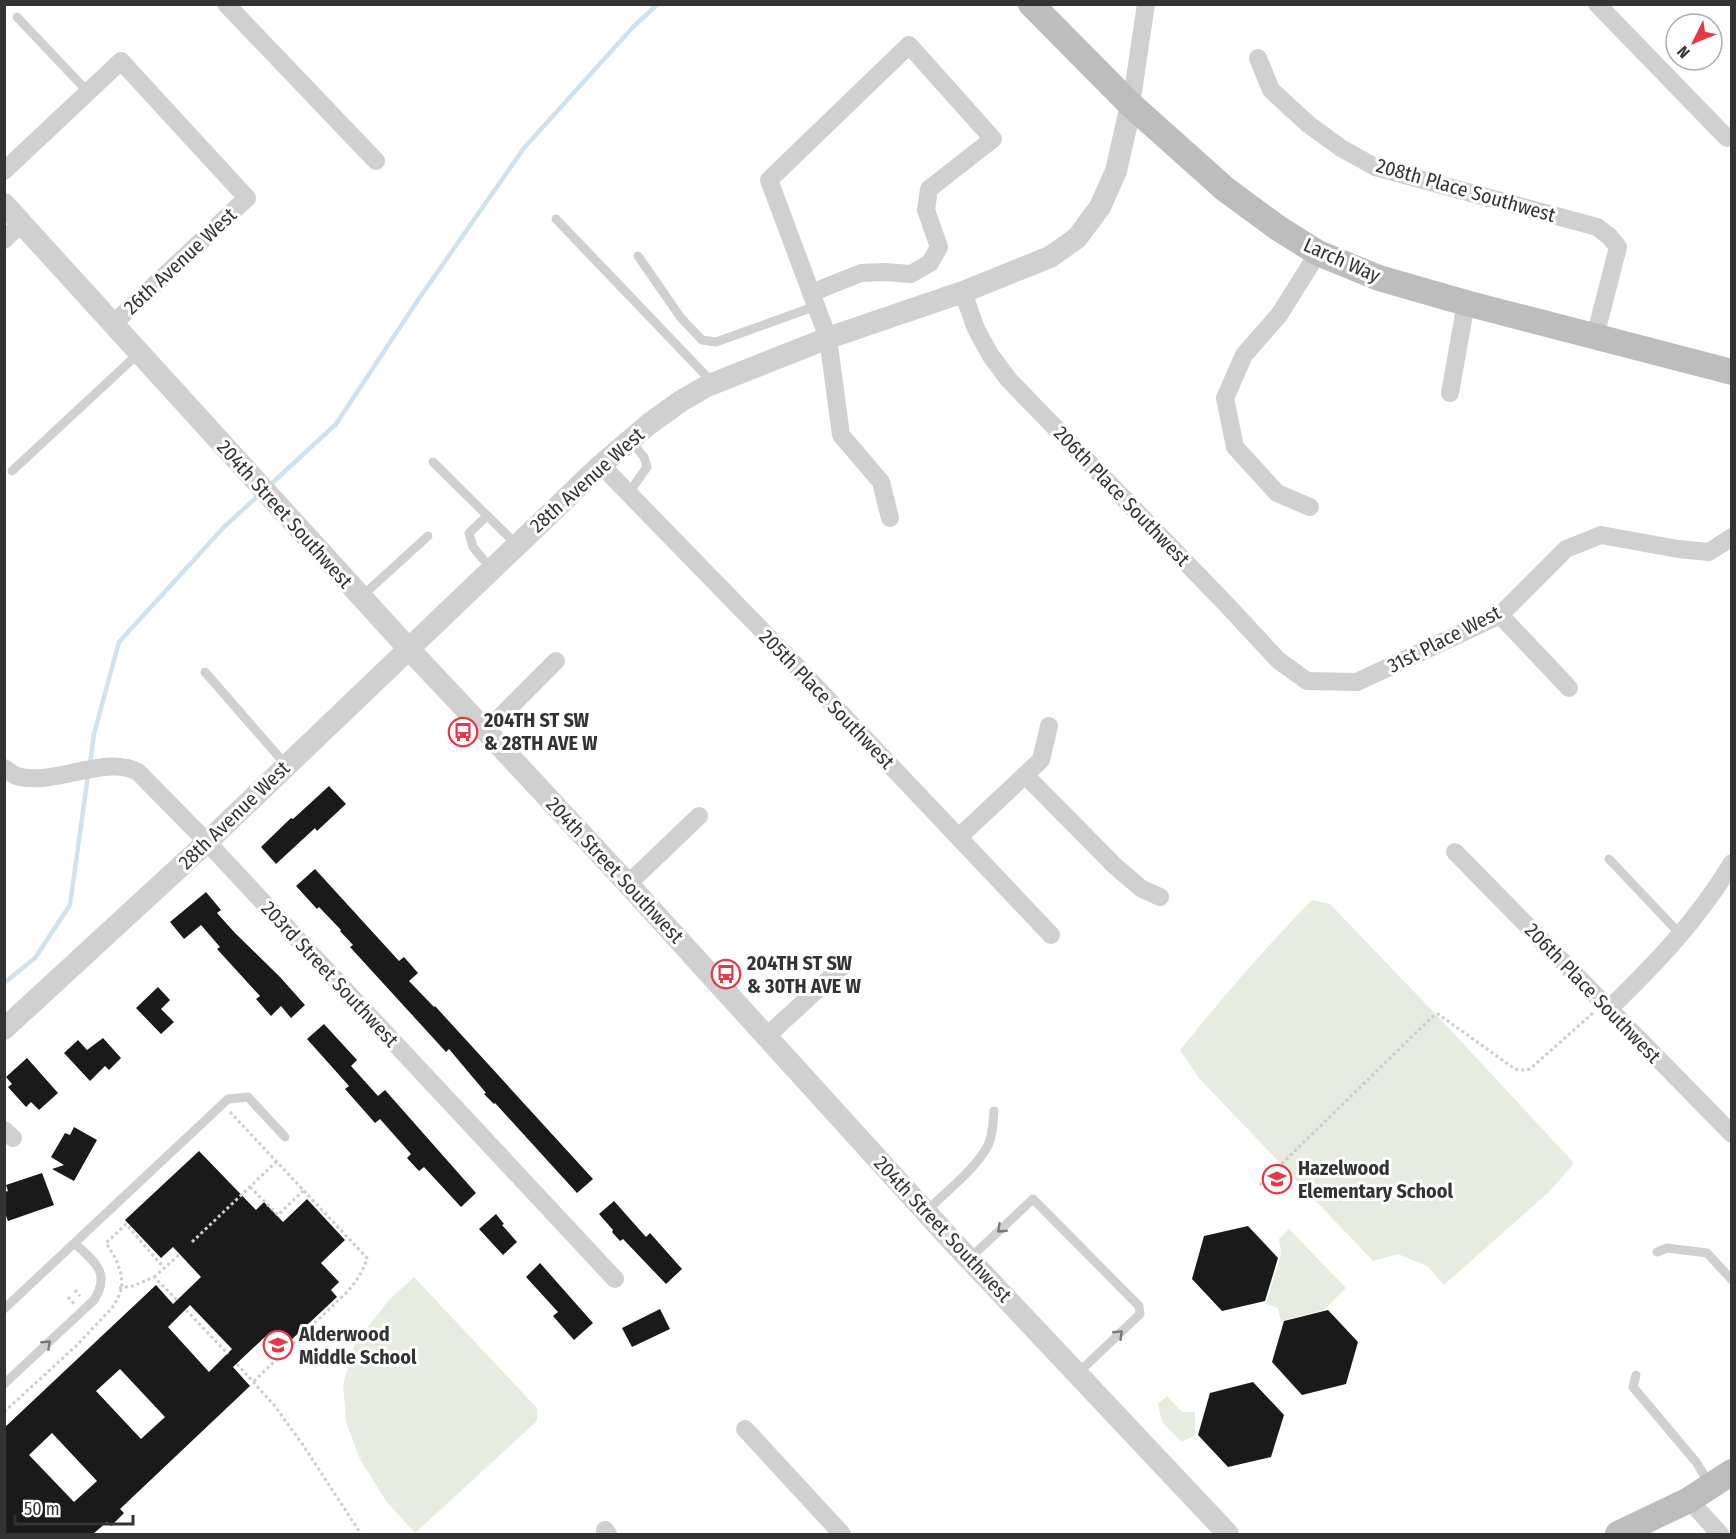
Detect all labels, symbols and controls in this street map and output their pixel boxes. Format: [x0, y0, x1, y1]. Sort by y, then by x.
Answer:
north arrow [1664, 12, 1724, 72]
text: N [1673, 42, 1694, 62]
street label: 208th Place Southwest [1374, 153, 1559, 227]
street label: 26th Avenue West [119, 202, 242, 319]
street label: Larch Way [1300, 232, 1384, 288]
street label: 206th Place Southwest [1049, 421, 1195, 571]
street label: 28th Avenue West [525, 422, 649, 537]
street label: 204th Street Southwest [212, 435, 358, 593]
street label: 31st Place West [1383, 600, 1505, 678]
street label: 205th Place Southwest [754, 624, 900, 774]
place label: 204TH ST SW & 28TH AVE W [483, 708, 598, 755]
bus stop icon: 204TH ST SW & 28TH AVE W [447, 716, 479, 748]
street label: 28th Avenue West [173, 756, 295, 874]
street label: 204th Street Southwest [541, 792, 689, 948]
street label: 203rd Street Southwest [256, 896, 404, 1052]
street label: 206th Place Southwest [1520, 918, 1666, 1068]
place label: 204TH ST SW & 30TH AVE W [746, 951, 861, 998]
bus stop icon: 204TH ST SW & 30TH AVE W [710, 958, 742, 990]
street label: 204th Street Southwest [869, 1151, 1017, 1307]
place label: Hazelwood Elementary School [1298, 1156, 1453, 1203]
school or university icon: Hazelwood Elementary School [1261, 1163, 1293, 1195]
one-way arrow [998, 1222, 1008, 1233]
place label: Alderwood Middle School [298, 1322, 417, 1369]
school or university icon: Alderwood Middle School [262, 1329, 294, 1361]
one-way arrow [1112, 1330, 1123, 1341]
one-way arrow [40, 1340, 51, 1351]
scale bar [15, 1488, 134, 1526]
text: 50 m [24, 1498, 60, 1520]

